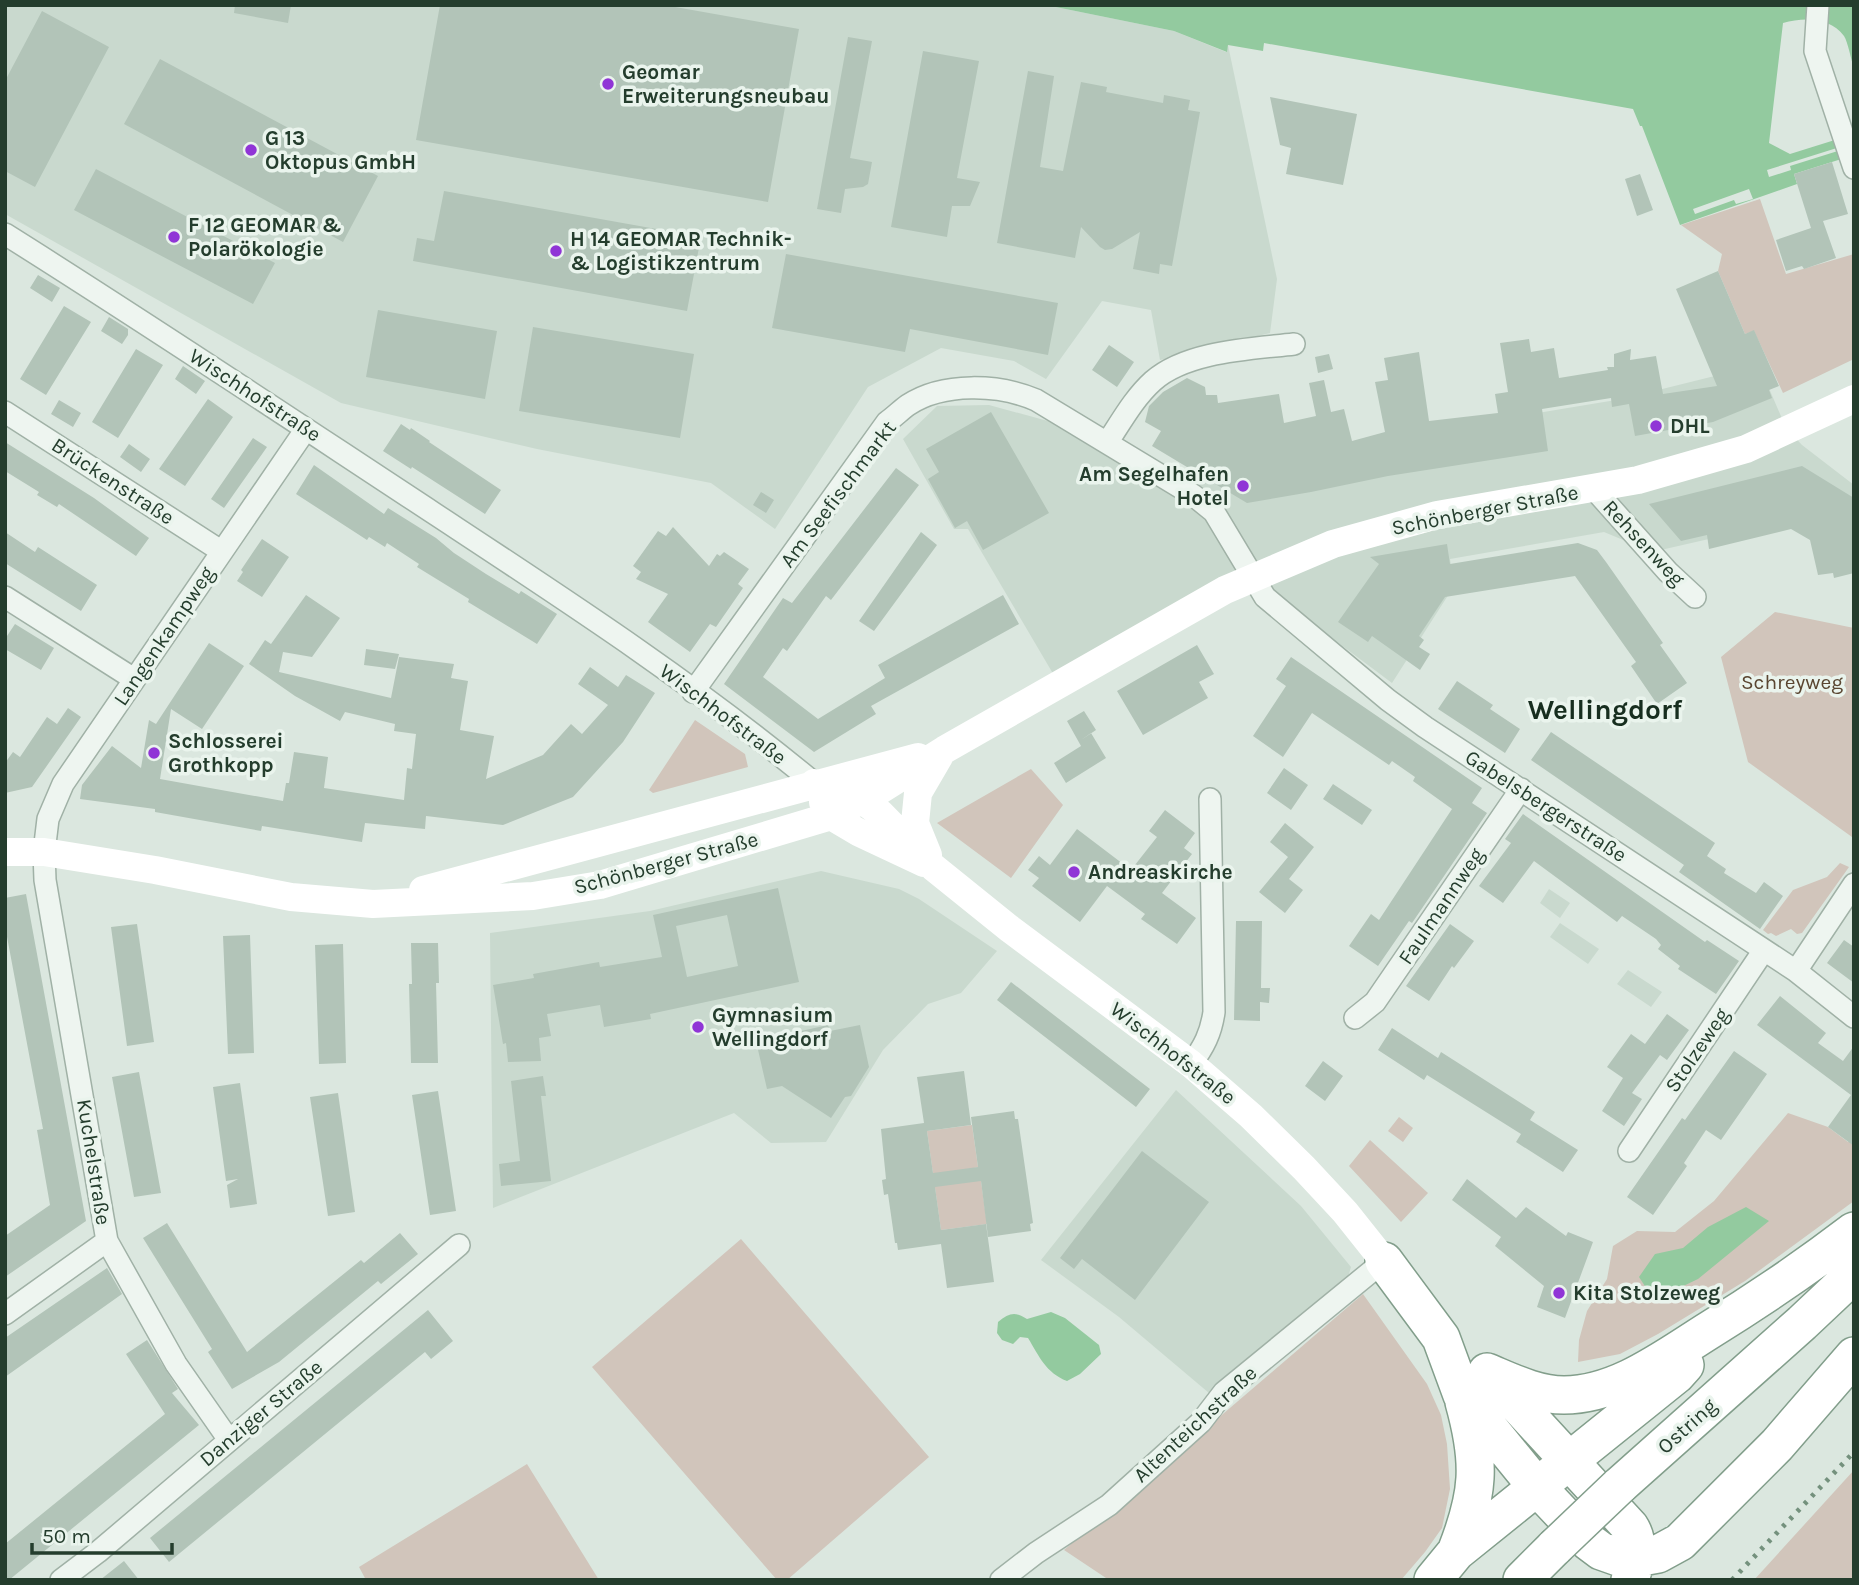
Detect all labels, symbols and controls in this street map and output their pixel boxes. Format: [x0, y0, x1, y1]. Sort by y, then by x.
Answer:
place label: Geomar Erweiterungsneubau [622, 60, 829, 108]
marker: Geomar Erweiterungsneubau [600, 76, 616, 92]
place label: G 13 Oktopus GmbH [265, 126, 416, 174]
marker: G 13 Oktopus GmbH [243, 142, 259, 158]
place label: F 12 GEOMAR & Polarökologie [188, 213, 342, 261]
place label: H 14 GEOMAR Technik- & Logistikzentrum [570, 227, 792, 275]
marker: F 12 GEOMAR & Polarökologie [166, 229, 182, 245]
marker: H 14 GEOMAR Technik- & Logistikzentrum [548, 243, 564, 259]
street label: Wischhofstraße [185, 343, 325, 447]
place label: DHL [1670, 414, 1710, 438]
street label: Am Seefischmarkt [775, 416, 901, 572]
marker: DHL [1648, 418, 1664, 434]
street label: Brückenstraße [47, 432, 179, 530]
place label: Am Segelhafen Hotel [1079, 462, 1229, 510]
marker: Am Segelhafen Hotel [1235, 478, 1251, 494]
street label: Schönberger Straße [1390, 480, 1580, 540]
street label: Rehsenweg [1598, 495, 1690, 591]
street label: Langenkampweg [109, 562, 219, 710]
street label: Wischhofstraße [655, 659, 791, 769]
park label: Schreyweg [1741, 670, 1843, 694]
district label: Wellingdorf [1528, 693, 1683, 726]
place label: Schlosserei Grothkopp [168, 729, 283, 777]
marker: Schlosserei Grothkopp [146, 745, 162, 761]
street label: Gabelsbergerstraße [1461, 745, 1631, 867]
street label: Schönberger Straße [571, 827, 761, 899]
street label: Faulmannweg [1393, 843, 1489, 969]
place label: Andreaskirche [1088, 860, 1233, 884]
marker: Andreaskirche [1066, 864, 1082, 880]
street label: Wischhofstraße [1106, 997, 1240, 1109]
place label: Gymnasium Wellingdorf [712, 1003, 833, 1051]
street label: Stolzeweg [1660, 1003, 1734, 1097]
marker: Gymnasium Wellingdorf [690, 1019, 706, 1035]
street label: Kuchelstraße [72, 1097, 116, 1227]
place label: Kita Stolzeweg [1573, 1281, 1720, 1305]
marker: Kita Stolzeweg [1551, 1285, 1567, 1301]
street label: Danziger Straße [195, 1355, 327, 1471]
street label: Altenteichstraße [1128, 1361, 1262, 1487]
street label: Ostring [1653, 1393, 1721, 1459]
scale bar [32, 1512, 172, 1556]
text: 50 m [42, 1524, 91, 1548]

